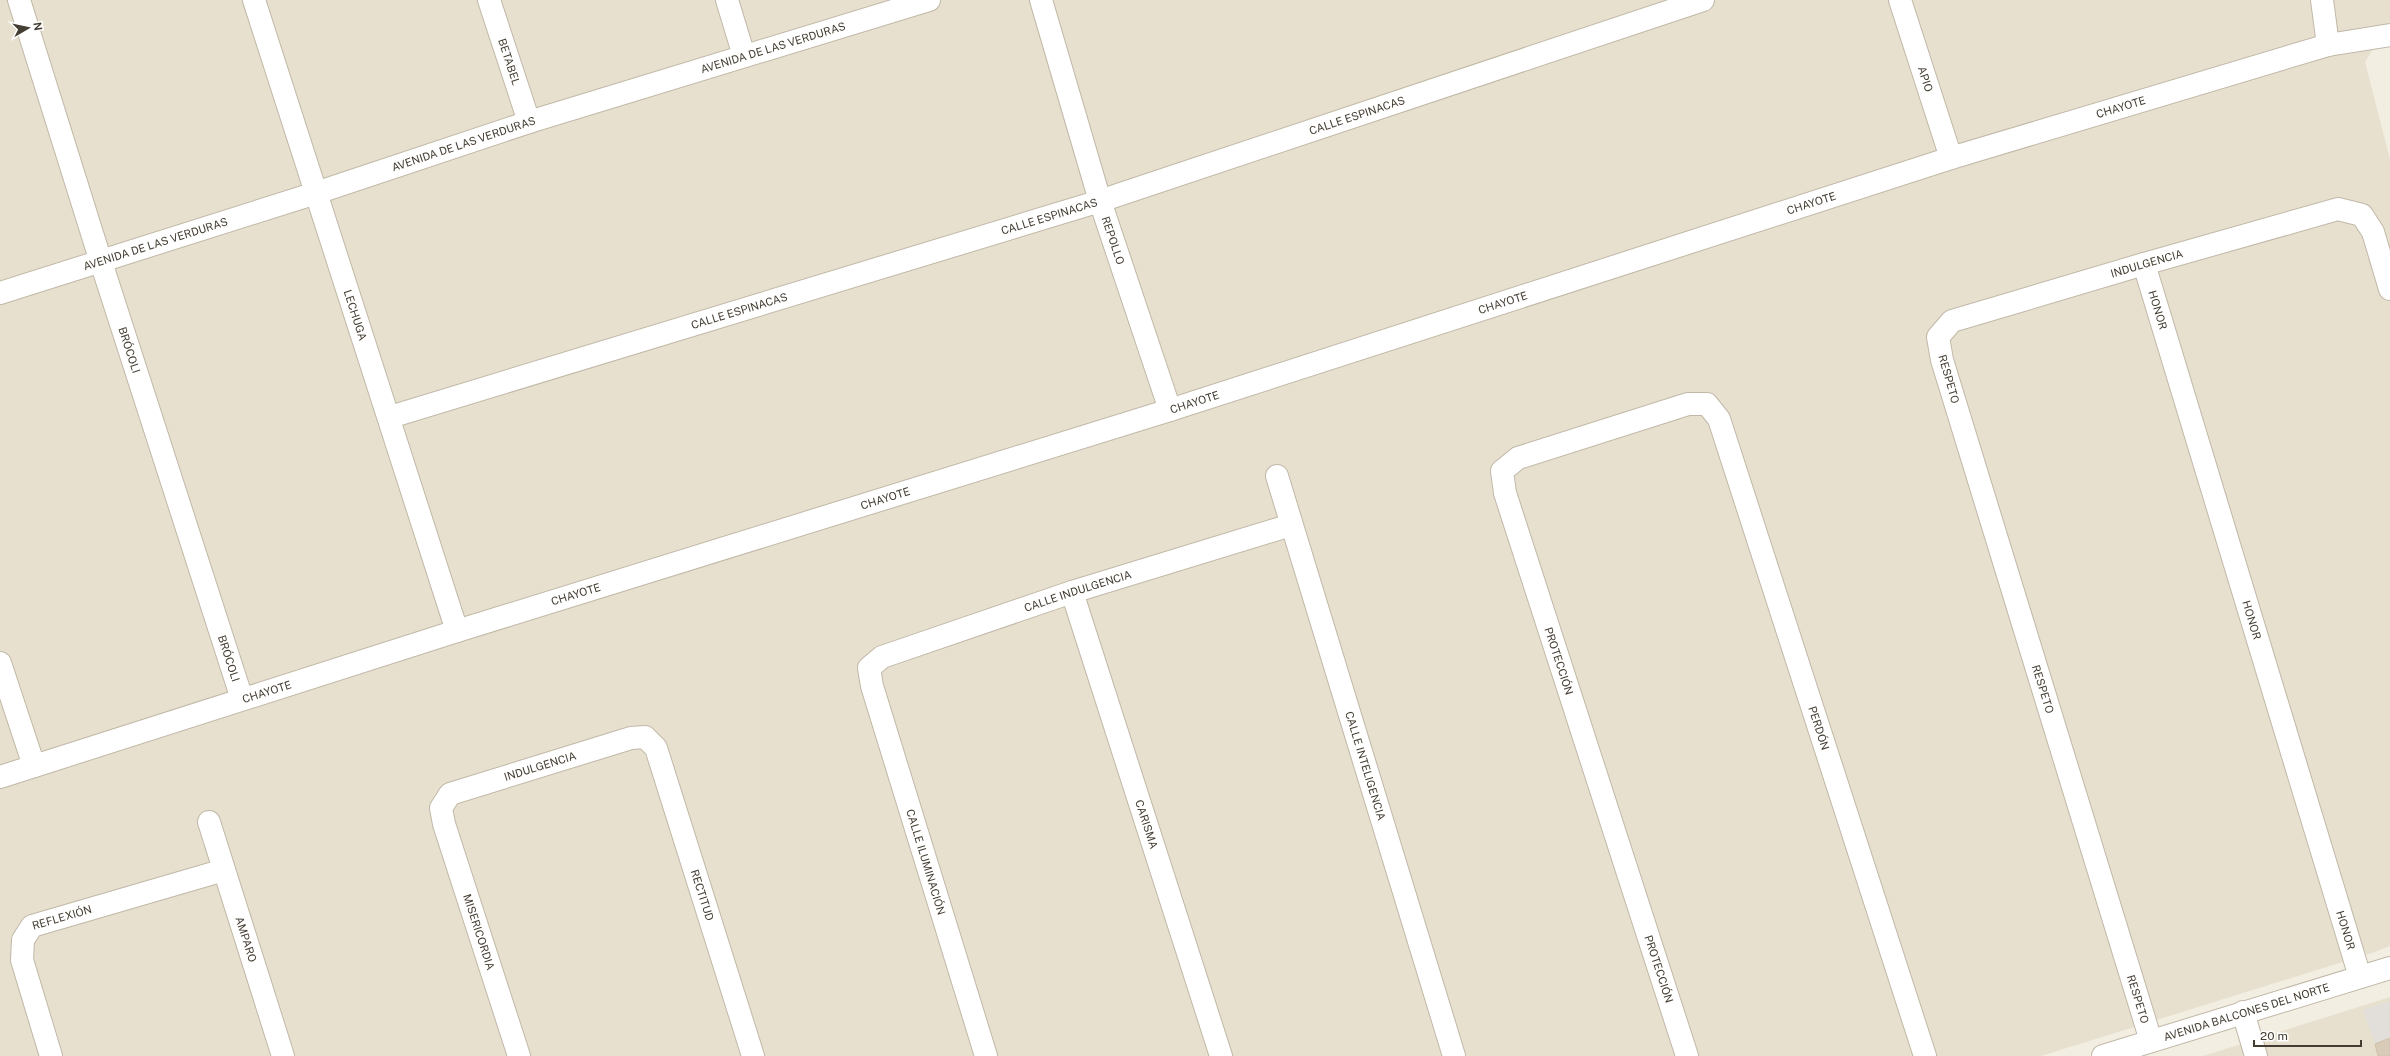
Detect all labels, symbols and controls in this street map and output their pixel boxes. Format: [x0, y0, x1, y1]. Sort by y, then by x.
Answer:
north arrow [8, 8, 48, 48]
street label: AVENIDA DE LAS VERDURAS [699, 20, 847, 75]
text: N [31, 21, 44, 32]
street label: BETABEL [496, 37, 523, 87]
street label: APIO [1916, 65, 1935, 93]
street label: CALLE ESPINACAS [1308, 94, 1406, 137]
street label: CHAYOTE [2095, 94, 2147, 120]
street label: AVENIDA DE LAS VERDURAS [390, 114, 537, 173]
street label: CHAYOTE [1785, 190, 1837, 217]
street label: CALLE ESPINACAS [1000, 196, 1099, 237]
street label: AVENIDA DE LAS VERDURAS [82, 215, 229, 272]
street label: REPOLLO [1100, 215, 1127, 266]
street label: INDULGENCIA [2109, 247, 2184, 280]
street label: LECHUGA [342, 288, 369, 342]
street label: CHAYOTE [1477, 289, 1529, 316]
street label: HONOR [2146, 289, 2170, 331]
street label: CALLE ESPINACAS [690, 290, 789, 331]
street label: BRÓCOLI [116, 325, 142, 375]
street label: RESPETO [1936, 353, 1962, 405]
street label: CHAYOTE [1168, 388, 1221, 416]
street label: CHAYOTE [859, 485, 911, 512]
street label: CALLE INDULGENCIA [1022, 568, 1133, 614]
street label: CHAYOTE [550, 581, 602, 607]
street label: HONOR [2240, 599, 2263, 641]
street label: PROTECCIÓN [1542, 625, 1577, 696]
street label: BRÓCOLI [216, 634, 242, 683]
street label: RESPETO [2030, 663, 2056, 715]
street label: CHAYOTE [241, 678, 293, 705]
street label: PERDÓN [1806, 705, 1832, 752]
street label: CALLE INTELIGENCIA [1343, 710, 1388, 822]
street label: INDULGENCIA [503, 749, 578, 783]
street label: CARISMA [1133, 798, 1160, 850]
street label: CALLE ILUMINACIÓN [904, 807, 949, 916]
street label: RECTITUD [689, 868, 716, 923]
street label: MISERICORDIA [461, 892, 497, 972]
street label: REFLEXIÓN [31, 903, 93, 932]
street label: HONOR [2334, 909, 2357, 951]
street label: AMPARO [233, 915, 259, 964]
street label: PROTECCIÓN [1642, 933, 1677, 1004]
street label: RESPETO [2125, 973, 2151, 1025]
street label: AVENIDA BALCONES DEL NORTE [2162, 981, 2331, 1043]
scale bar [2254, 1022, 2361, 1048]
text: 20 m [2260, 1029, 2288, 1043]

